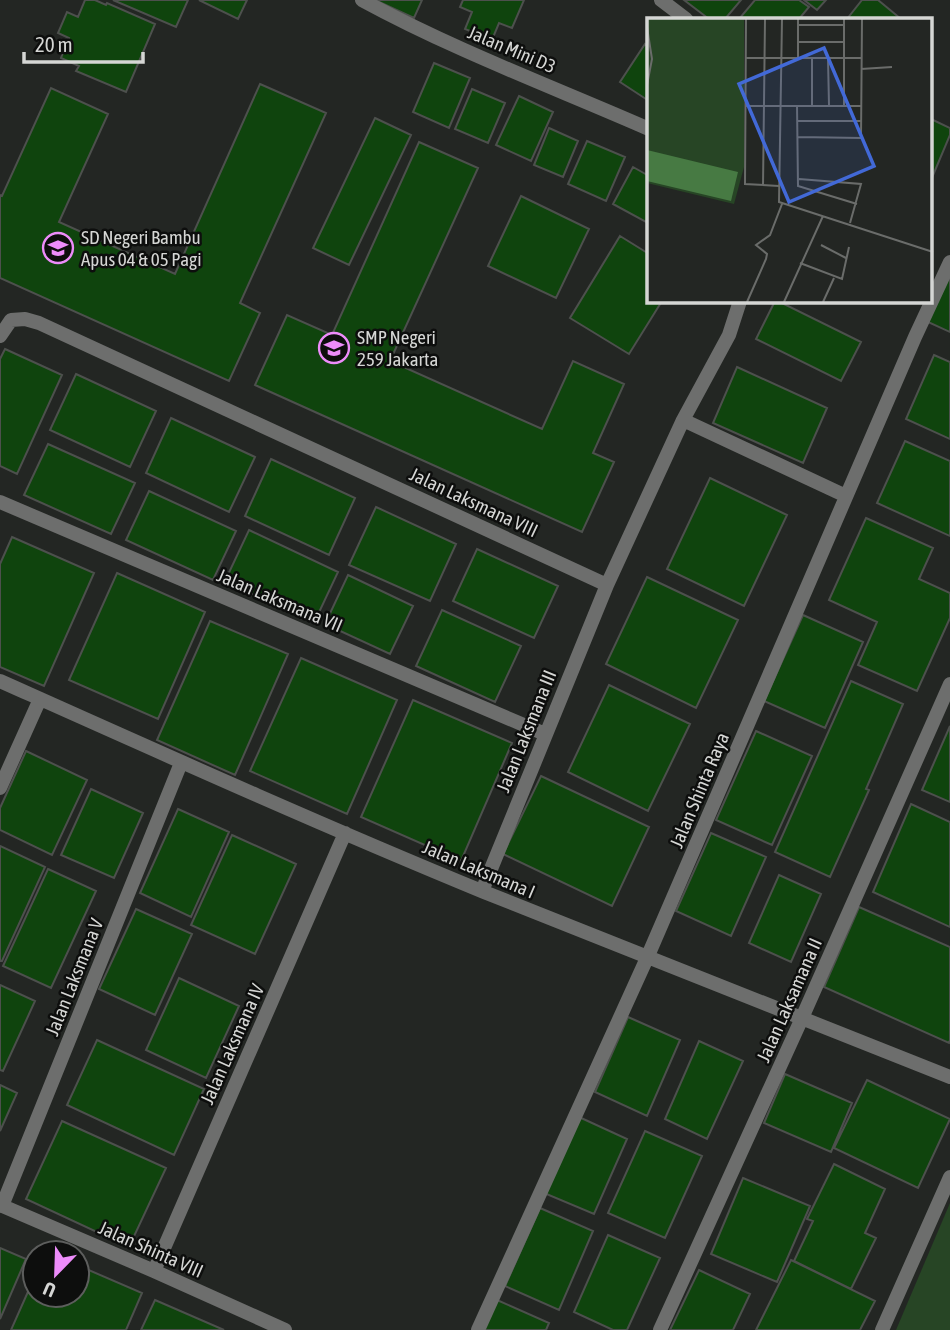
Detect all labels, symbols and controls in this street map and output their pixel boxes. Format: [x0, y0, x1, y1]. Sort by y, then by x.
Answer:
inset map [647, 18, 932, 303]
scale bar [24, 21, 144, 65]
street label: Jalan Mini D3 [465, 21, 559, 77]
text: 20 m [35, 32, 73, 56]
place label: SD Negeri Bambu Apus 04 & 05 Pagi [81, 226, 202, 270]
school or university icon: SD Negeri Bambu Apus 04 & 05 Pagi [41, 231, 75, 265]
place label: SMP Negeri 259 Jakarta [357, 326, 438, 370]
school or university icon: SMP Negeri 259 Jakarta [317, 331, 351, 365]
street label: Jalan Laksmana VIII [406, 463, 542, 541]
street label: Jalan Laksmana VII [214, 564, 346, 636]
street label: Jalan Laksmana III [492, 667, 560, 795]
street label: Jalan Shinta Raya [665, 729, 733, 851]
street label: Jalan Laksmana I [420, 835, 538, 903]
street label: Jalan Laksmana V [41, 915, 108, 1039]
street label: Jalan Laksamana II [752, 935, 826, 1065]
street label: Jalan Laksmana IV [196, 980, 269, 1107]
street label: Jalan Shinta VIII [95, 1216, 207, 1282]
north arrow [21, 1239, 91, 1309]
text: U [40, 1277, 59, 1302]

